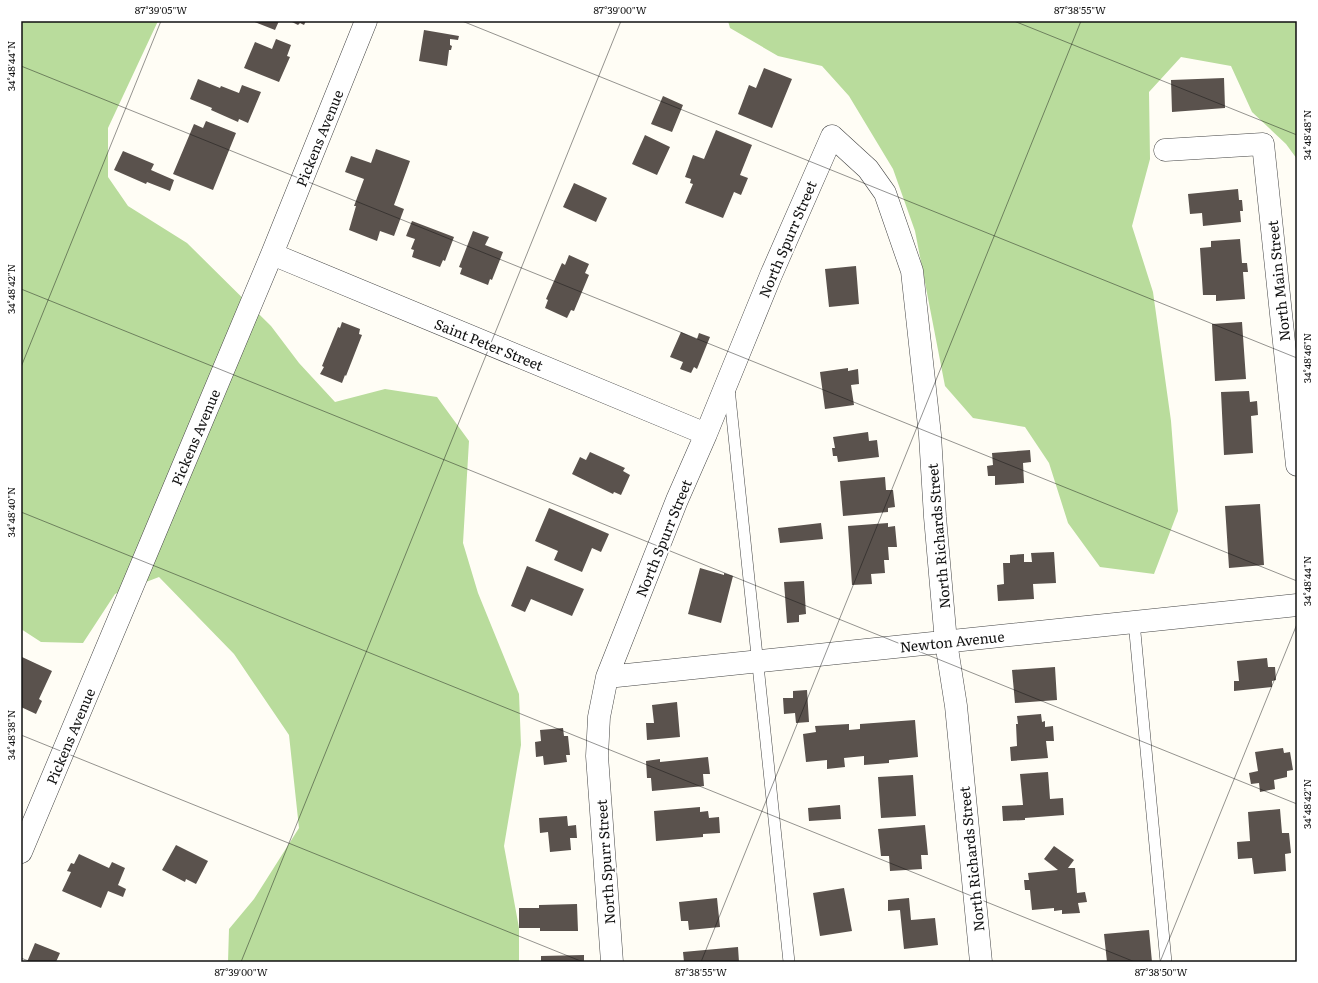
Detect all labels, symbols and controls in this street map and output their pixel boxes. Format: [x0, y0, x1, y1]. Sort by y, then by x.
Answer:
text: 87°39'05"W [135, 2, 187, 17]
text: 87°39'00"W [593, 2, 647, 17]
text: 87°38'55"W [1054, 2, 1106, 17]
text: 34°48'44"N [3, 41, 18, 91]
street label: Pickens Avenue [290, 87, 348, 189]
text: 34°48'48"N [1299, 110, 1314, 160]
street label: North Spurr Street [753, 177, 821, 301]
street label: North Main Street [1262, 219, 1294, 342]
text: 34°48'42"N [3, 264, 18, 314]
street label: Saint Peter Street [432, 313, 547, 375]
text: 34°48'46"N [1299, 333, 1314, 383]
street label: Pickens Avenue [166, 386, 224, 488]
street label: North Richards Street [922, 462, 954, 610]
street label: North Spurr Street [630, 476, 696, 600]
text: 34°48'40"N [3, 487, 18, 537]
text: 34°48'44"N [1299, 556, 1314, 606]
street label: Newton Avenue [899, 626, 1005, 656]
street label: Pickens Avenue [41, 685, 99, 787]
text: 34°48'38"N [3, 710, 18, 760]
text: 34°48'42"N [1299, 779, 1314, 829]
street label: North Richards Street [953, 785, 989, 933]
street label: North Spurr Street [591, 798, 619, 925]
text: 87°39'00"W [214, 964, 268, 979]
text: 87°38'55"W [675, 964, 727, 979]
text: 87°38'50"W [1135, 964, 1187, 979]

